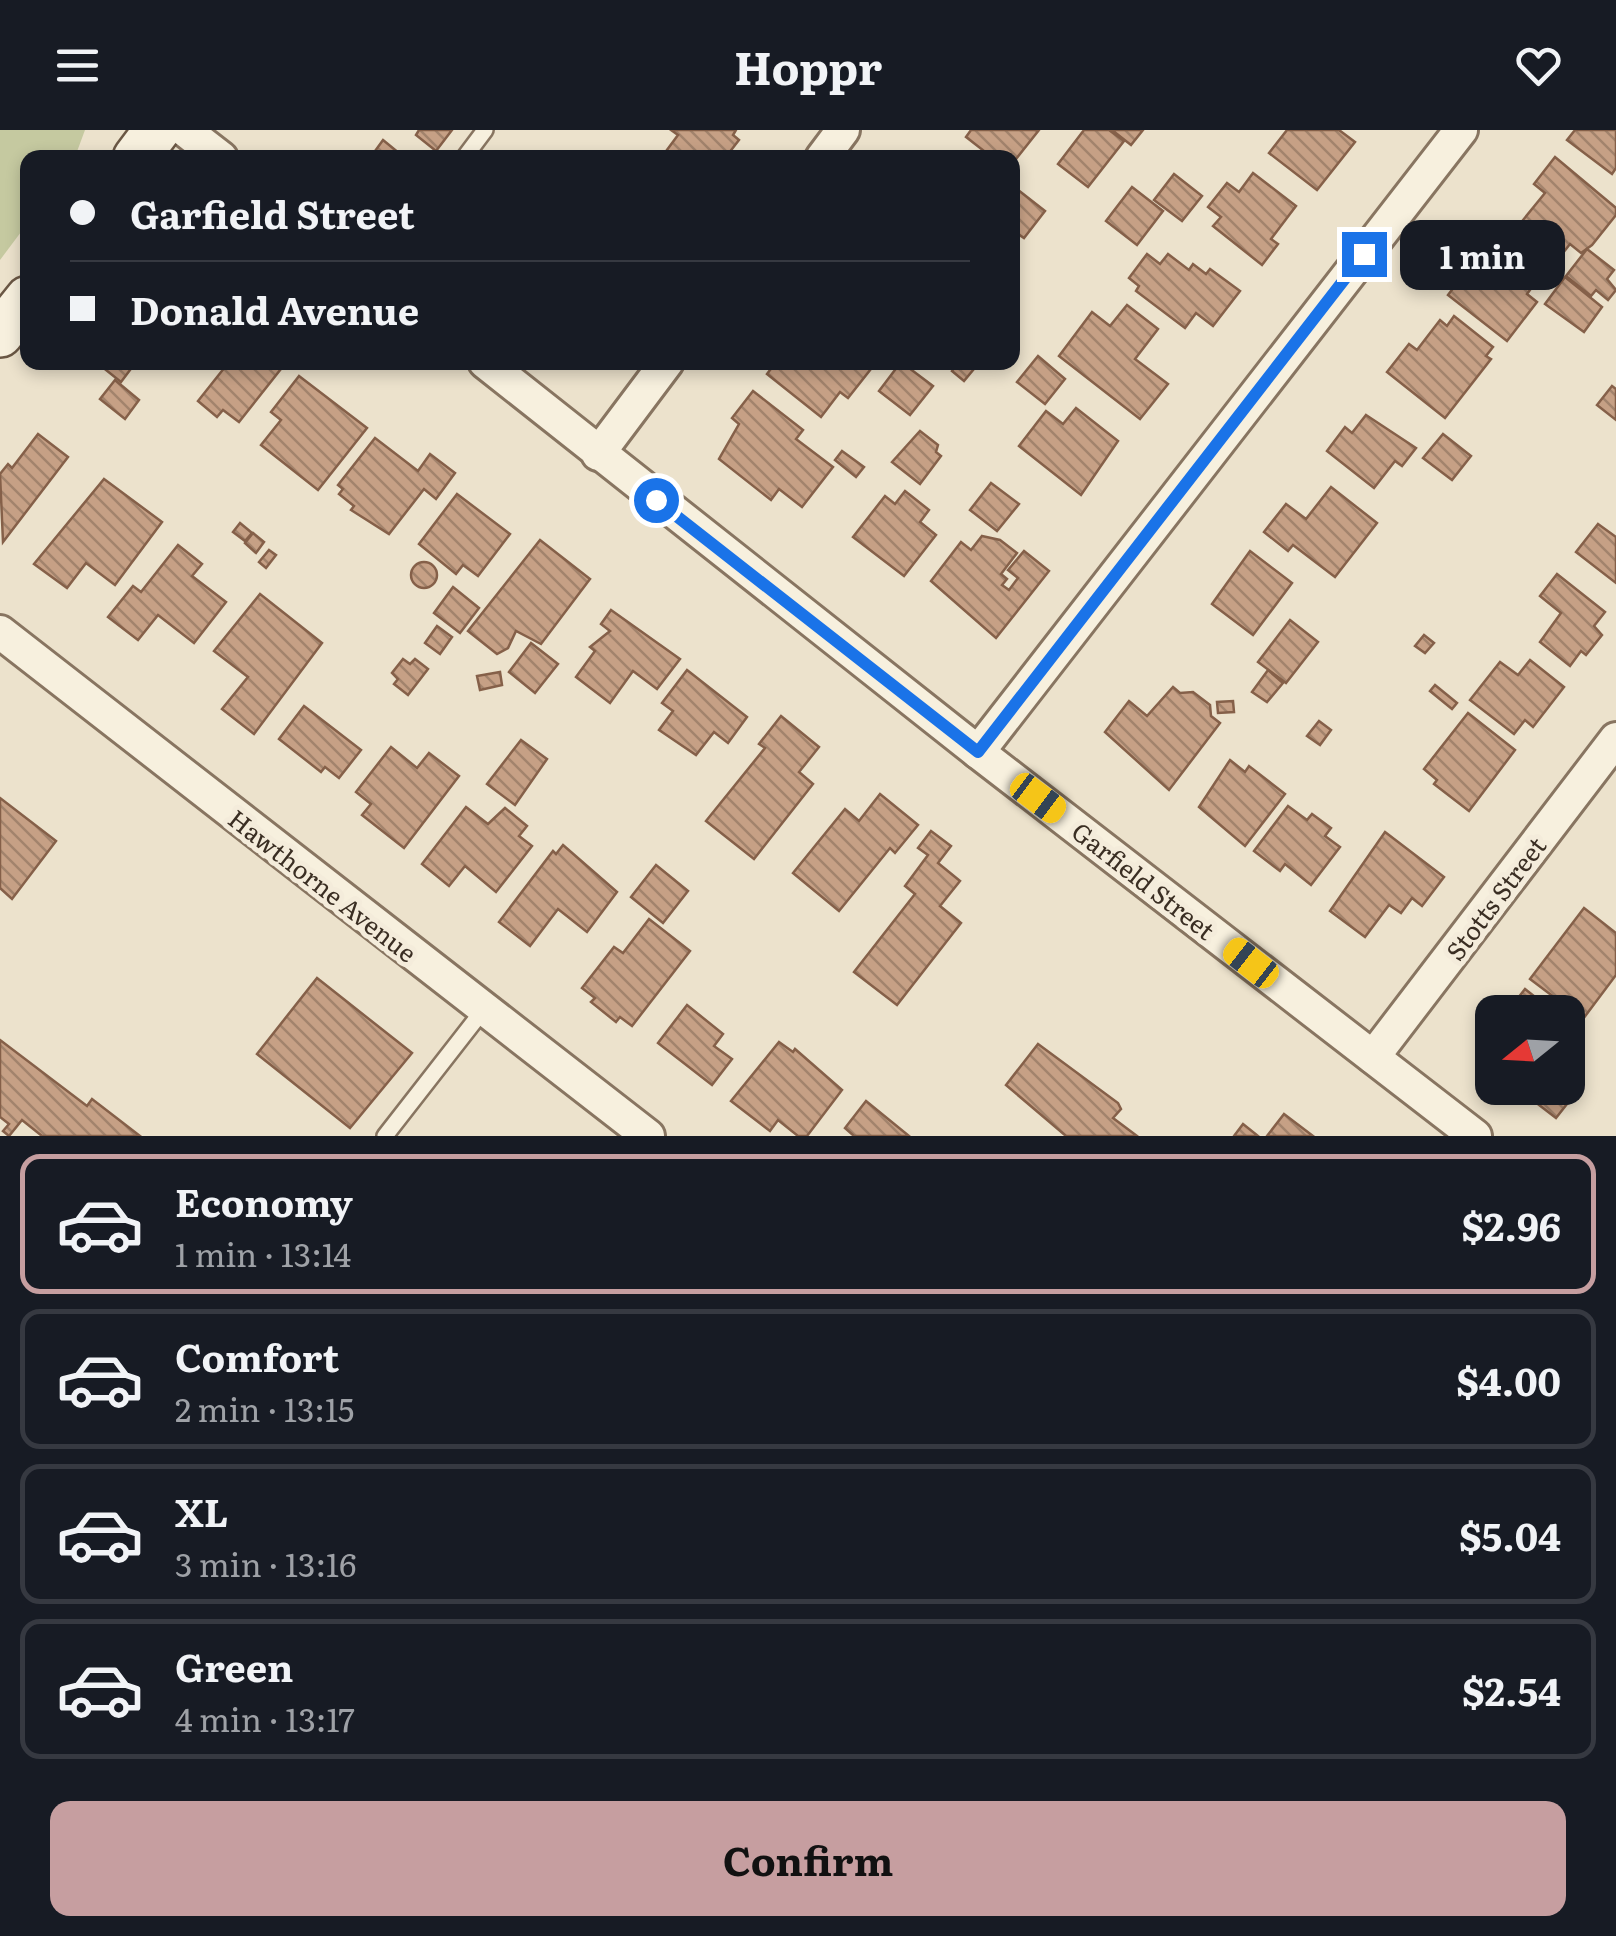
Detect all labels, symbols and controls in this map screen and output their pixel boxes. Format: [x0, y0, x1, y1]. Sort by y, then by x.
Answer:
text: Hoppr [734, 32, 882, 99]
icon: menu [50, 38, 105, 93]
icon: heart [1511, 38, 1566, 93]
text: Garfield Street [130, 184, 415, 241]
callout: 1 min [1399, 219, 1564, 289]
text: 1 min [1440, 231, 1525, 279]
route end [1342, 232, 1387, 277]
text: Donald Avenue [130, 280, 419, 337]
route start [634, 478, 679, 523]
car [1005, 768, 1071, 828]
street label: Hawthorne Avenue [221, 800, 425, 970]
street label: Garfield Street [1065, 812, 1223, 948]
street label: Stotts Street [1436, 828, 1554, 968]
car [1218, 933, 1284, 993]
north arrow [1475, 995, 1585, 1105]
map controls [1475, 995, 1585, 1105]
text: Economy [175, 1172, 353, 1229]
icon: car [55, 1179, 145, 1269]
text: $2.96 [1461, 1196, 1561, 1253]
text: 1 min · 13:14 [175, 1229, 351, 1277]
text: Comfort [175, 1327, 339, 1384]
icon: car [55, 1334, 145, 1424]
text: $4.00 [1456, 1351, 1561, 1408]
text: 2 min · 13:15 [175, 1384, 354, 1432]
text: XL [175, 1482, 228, 1539]
icon: car [55, 1489, 145, 1579]
text: $5.04 [1459, 1506, 1561, 1563]
text: 3 min · 13:16 [175, 1539, 356, 1587]
text: Green [175, 1637, 293, 1694]
icon: car [55, 1644, 145, 1734]
text: $2.54 [1462, 1661, 1561, 1718]
text: 4 min · 13:17 [175, 1694, 355, 1742]
button: Confirm [50, 1801, 1566, 1916]

